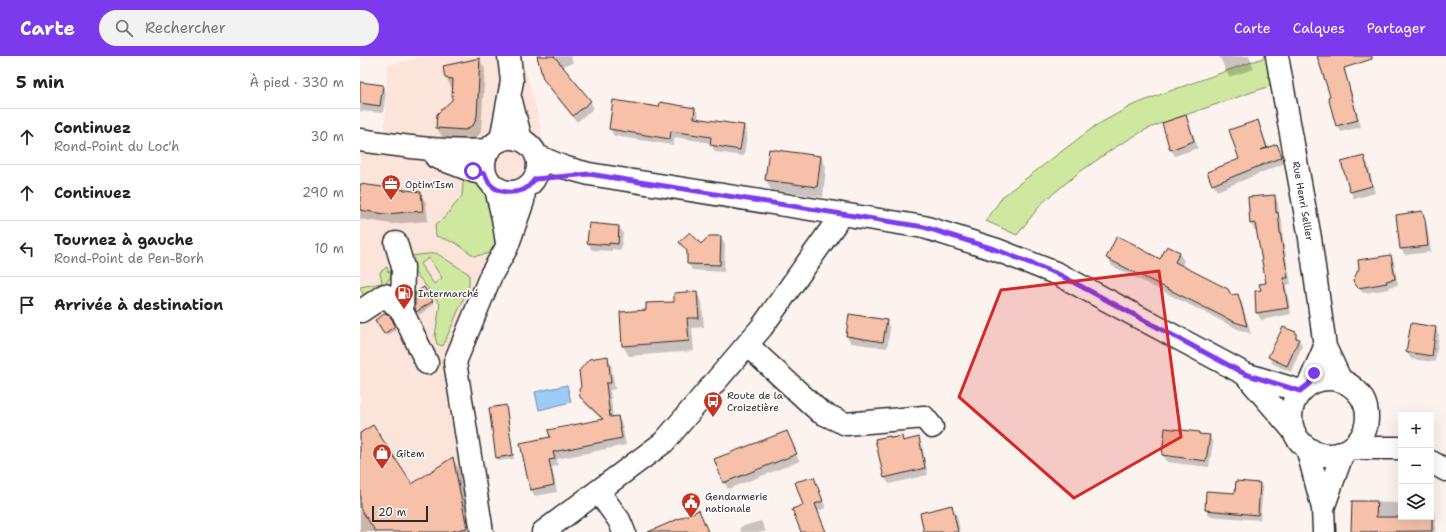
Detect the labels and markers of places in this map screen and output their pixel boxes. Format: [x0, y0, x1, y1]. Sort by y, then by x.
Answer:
office icon: Optim'Ism [380, 173, 402, 201]
place label: Optim'Ism [405, 178, 454, 191]
fuel station icon: Intermarché [393, 282, 415, 310]
place label: Intermarché [418, 287, 479, 300]
place label: Route de la Croizetière [727, 389, 784, 414]
bus stop icon: Route de la Croizetière [702, 390, 724, 418]
shop icon: Gitem [371, 442, 393, 470]
place label: Gitem [396, 447, 425, 460]
place label: Gendarmerie nationale [705, 490, 768, 515]
public building icon: Gendarmerie nationale [680, 491, 702, 519]

